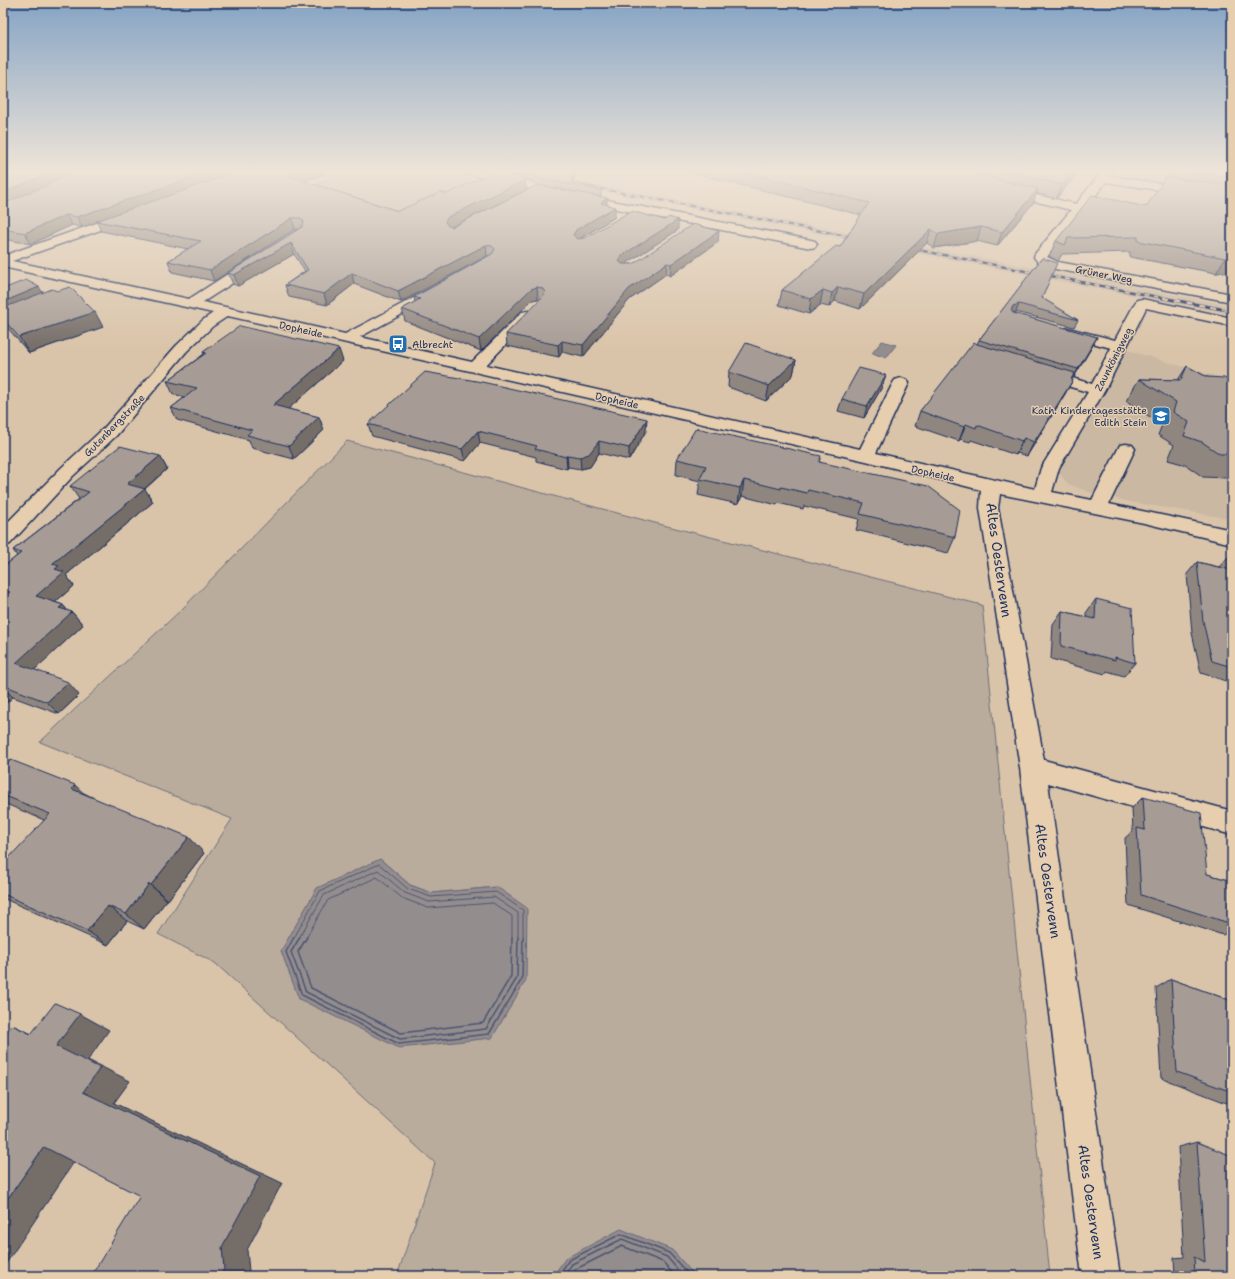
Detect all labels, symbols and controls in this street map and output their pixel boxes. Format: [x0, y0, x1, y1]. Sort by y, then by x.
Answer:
street label: Grüner Weg [1074, 263, 1134, 286]
street label: Dopheide [278, 318, 324, 341]
street label: Zaunkönigweg [1092, 325, 1135, 393]
bus stop icon: Albrecht [387, 333, 409, 355]
place label: Albrecht [412, 338, 453, 351]
street label: Dopheide [594, 389, 640, 412]
street label: Gutenbergstraße [81, 391, 148, 459]
place label: Kath. Kindertagesstätte Edith Stein [1032, 404, 1147, 429]
school or university icon: Kath. Kindertagesstätte Edith Stein [1150, 405, 1172, 427]
street label: Dopheide [910, 462, 956, 485]
street label: Altes Oestervenn [982, 501, 1016, 619]
street label: Altes Oestervenn [1031, 822, 1065, 940]
street label: Altes Oestervenn [1074, 1143, 1108, 1261]

